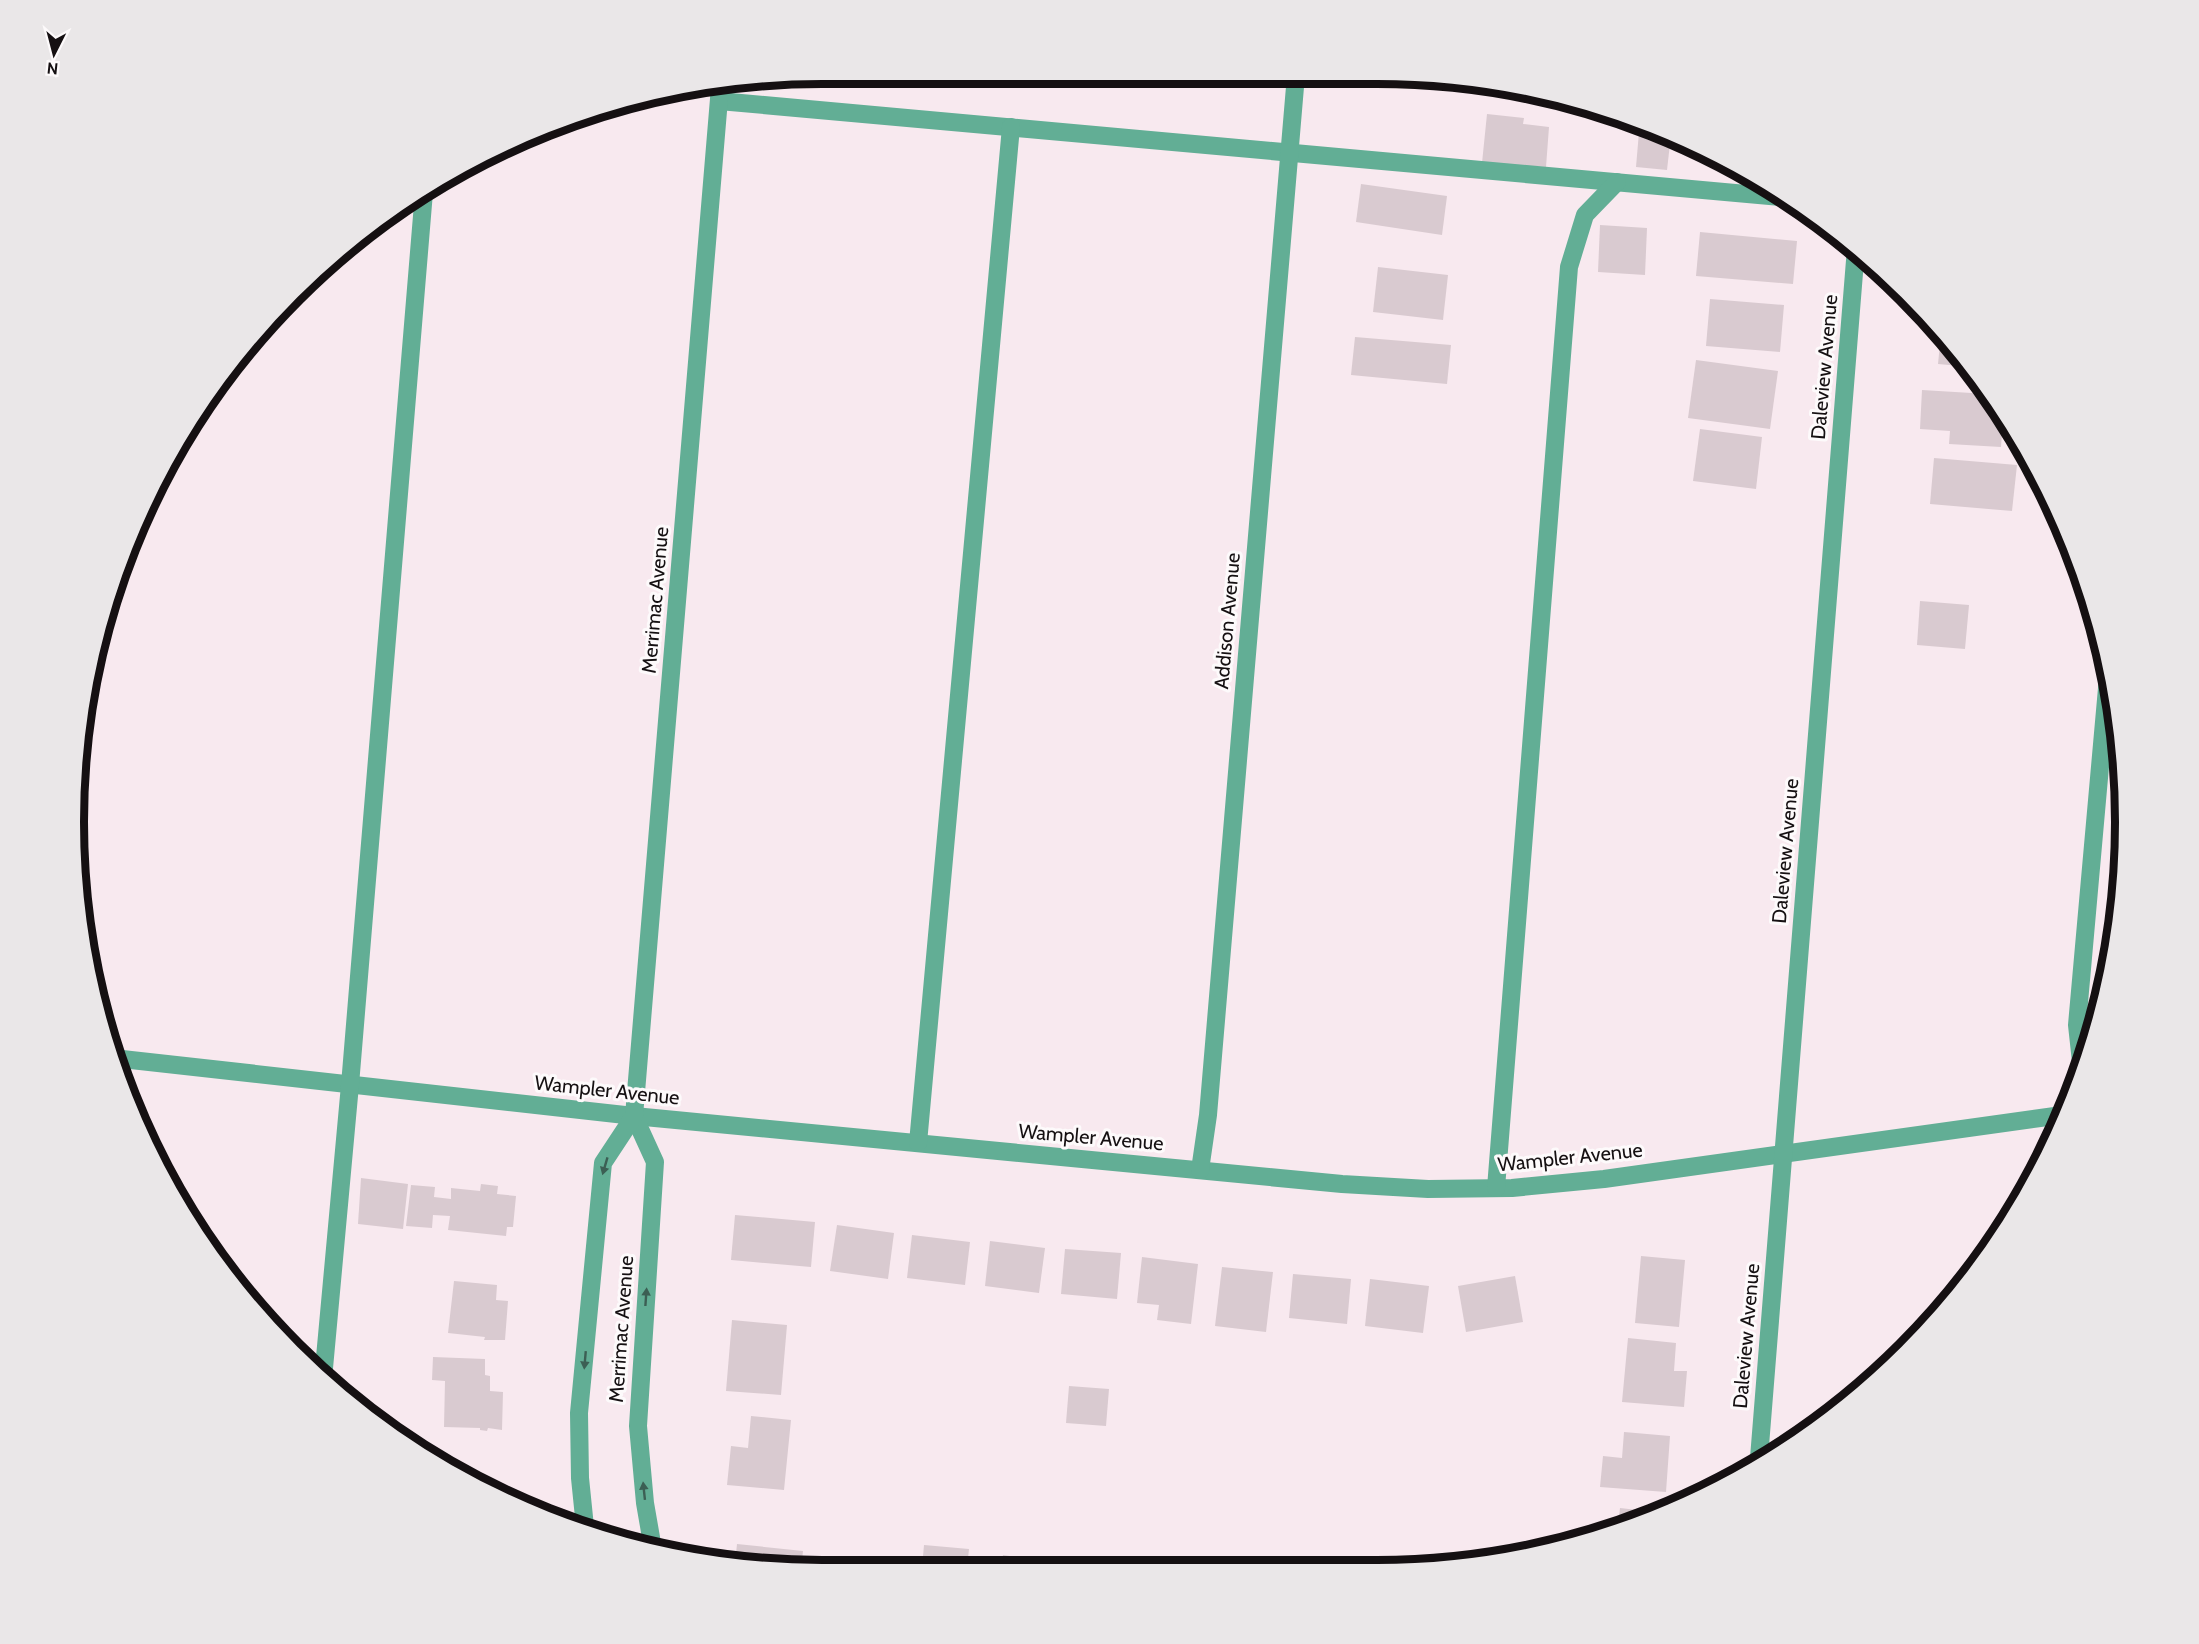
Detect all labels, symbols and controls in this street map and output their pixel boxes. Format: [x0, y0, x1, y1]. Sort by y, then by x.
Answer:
north arrow [24, 24, 84, 84]
text: N [46, 58, 59, 78]
street label: Daleview Avenue [1806, 293, 1842, 441]
street label: Merrimac Avenue [637, 526, 673, 674]
street label: Addison Avenue [1209, 552, 1245, 690]
street label: Daleview Avenue [1767, 777, 1803, 925]
street label: Wampler Avenue [533, 1070, 681, 1110]
street label: Wampler Avenue [1017, 1119, 1165, 1155]
street label: Wampler Avenue [1496, 1137, 1644, 1177]
one-way arrow [599, 1157, 609, 1175]
street label: Merrimac Avenue [604, 1255, 638, 1403]
street label: Daleview Avenue [1728, 1262, 1764, 1410]
one-way arrow [641, 1287, 651, 1306]
one-way arrow [580, 1350, 589, 1369]
one-way arrow [639, 1482, 649, 1501]

